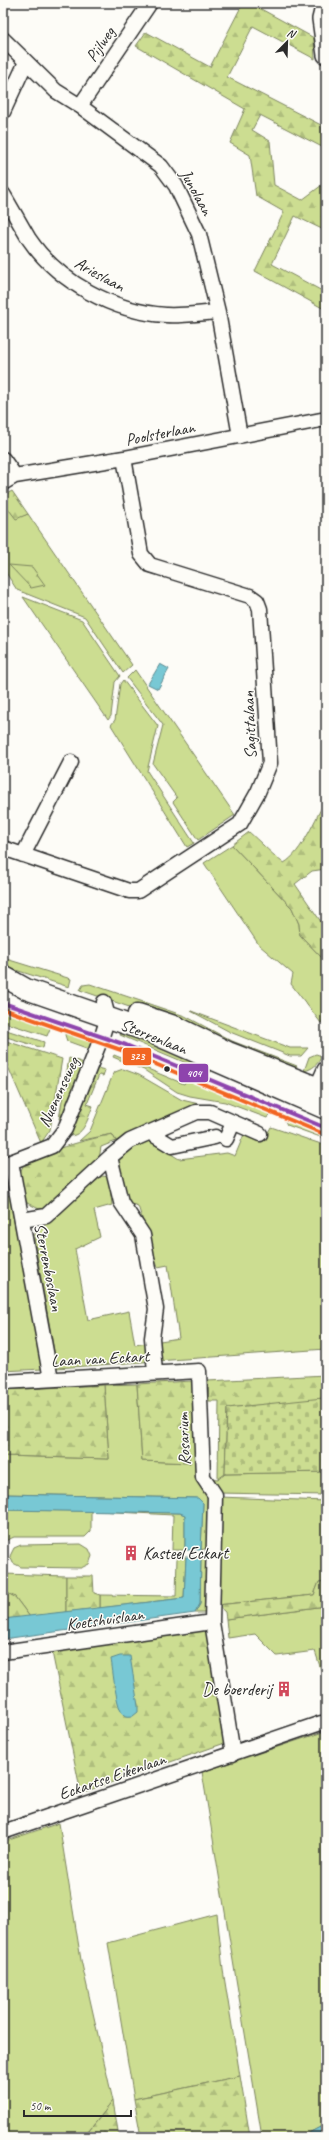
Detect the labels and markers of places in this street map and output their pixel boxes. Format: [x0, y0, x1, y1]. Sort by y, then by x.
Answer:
unlabelled marker [162, 1064, 172, 1074]
place label: Kasteel Eckart [143, 1543, 230, 1564]
building icon: Kasteel Eckart [122, 1544, 140, 1562]
place label: De boerderij [202, 1679, 275, 1700]
building icon: De boerderij [275, 1680, 293, 1698]

